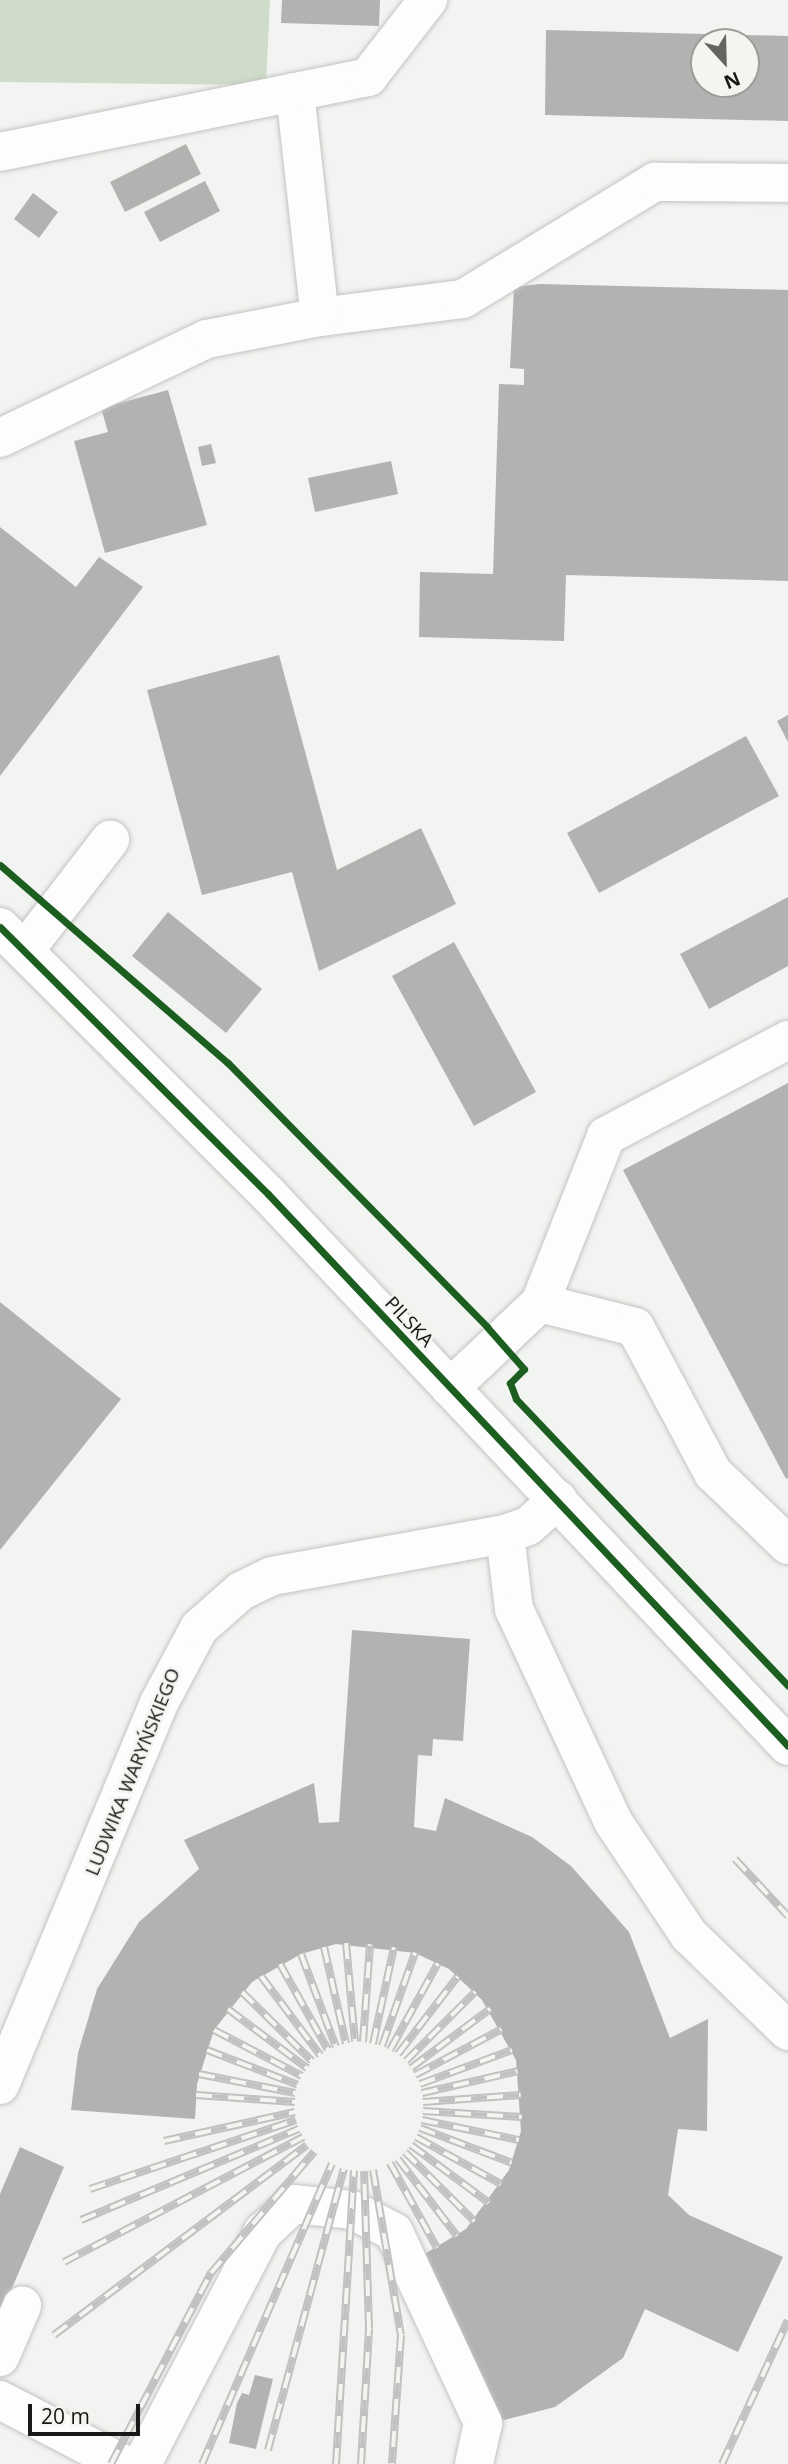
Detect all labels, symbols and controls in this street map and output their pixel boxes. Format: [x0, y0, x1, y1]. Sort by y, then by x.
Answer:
north arrow [690, 28, 760, 98]
text: N [720, 66, 744, 96]
street label: PILSKA [380, 1292, 438, 1352]
street label: LUDWIKA WARYŃSKIEGO [81, 1665, 185, 1879]
scale bar [32, 2390, 144, 2434]
text: 20 m [41, 2402, 90, 2430]

